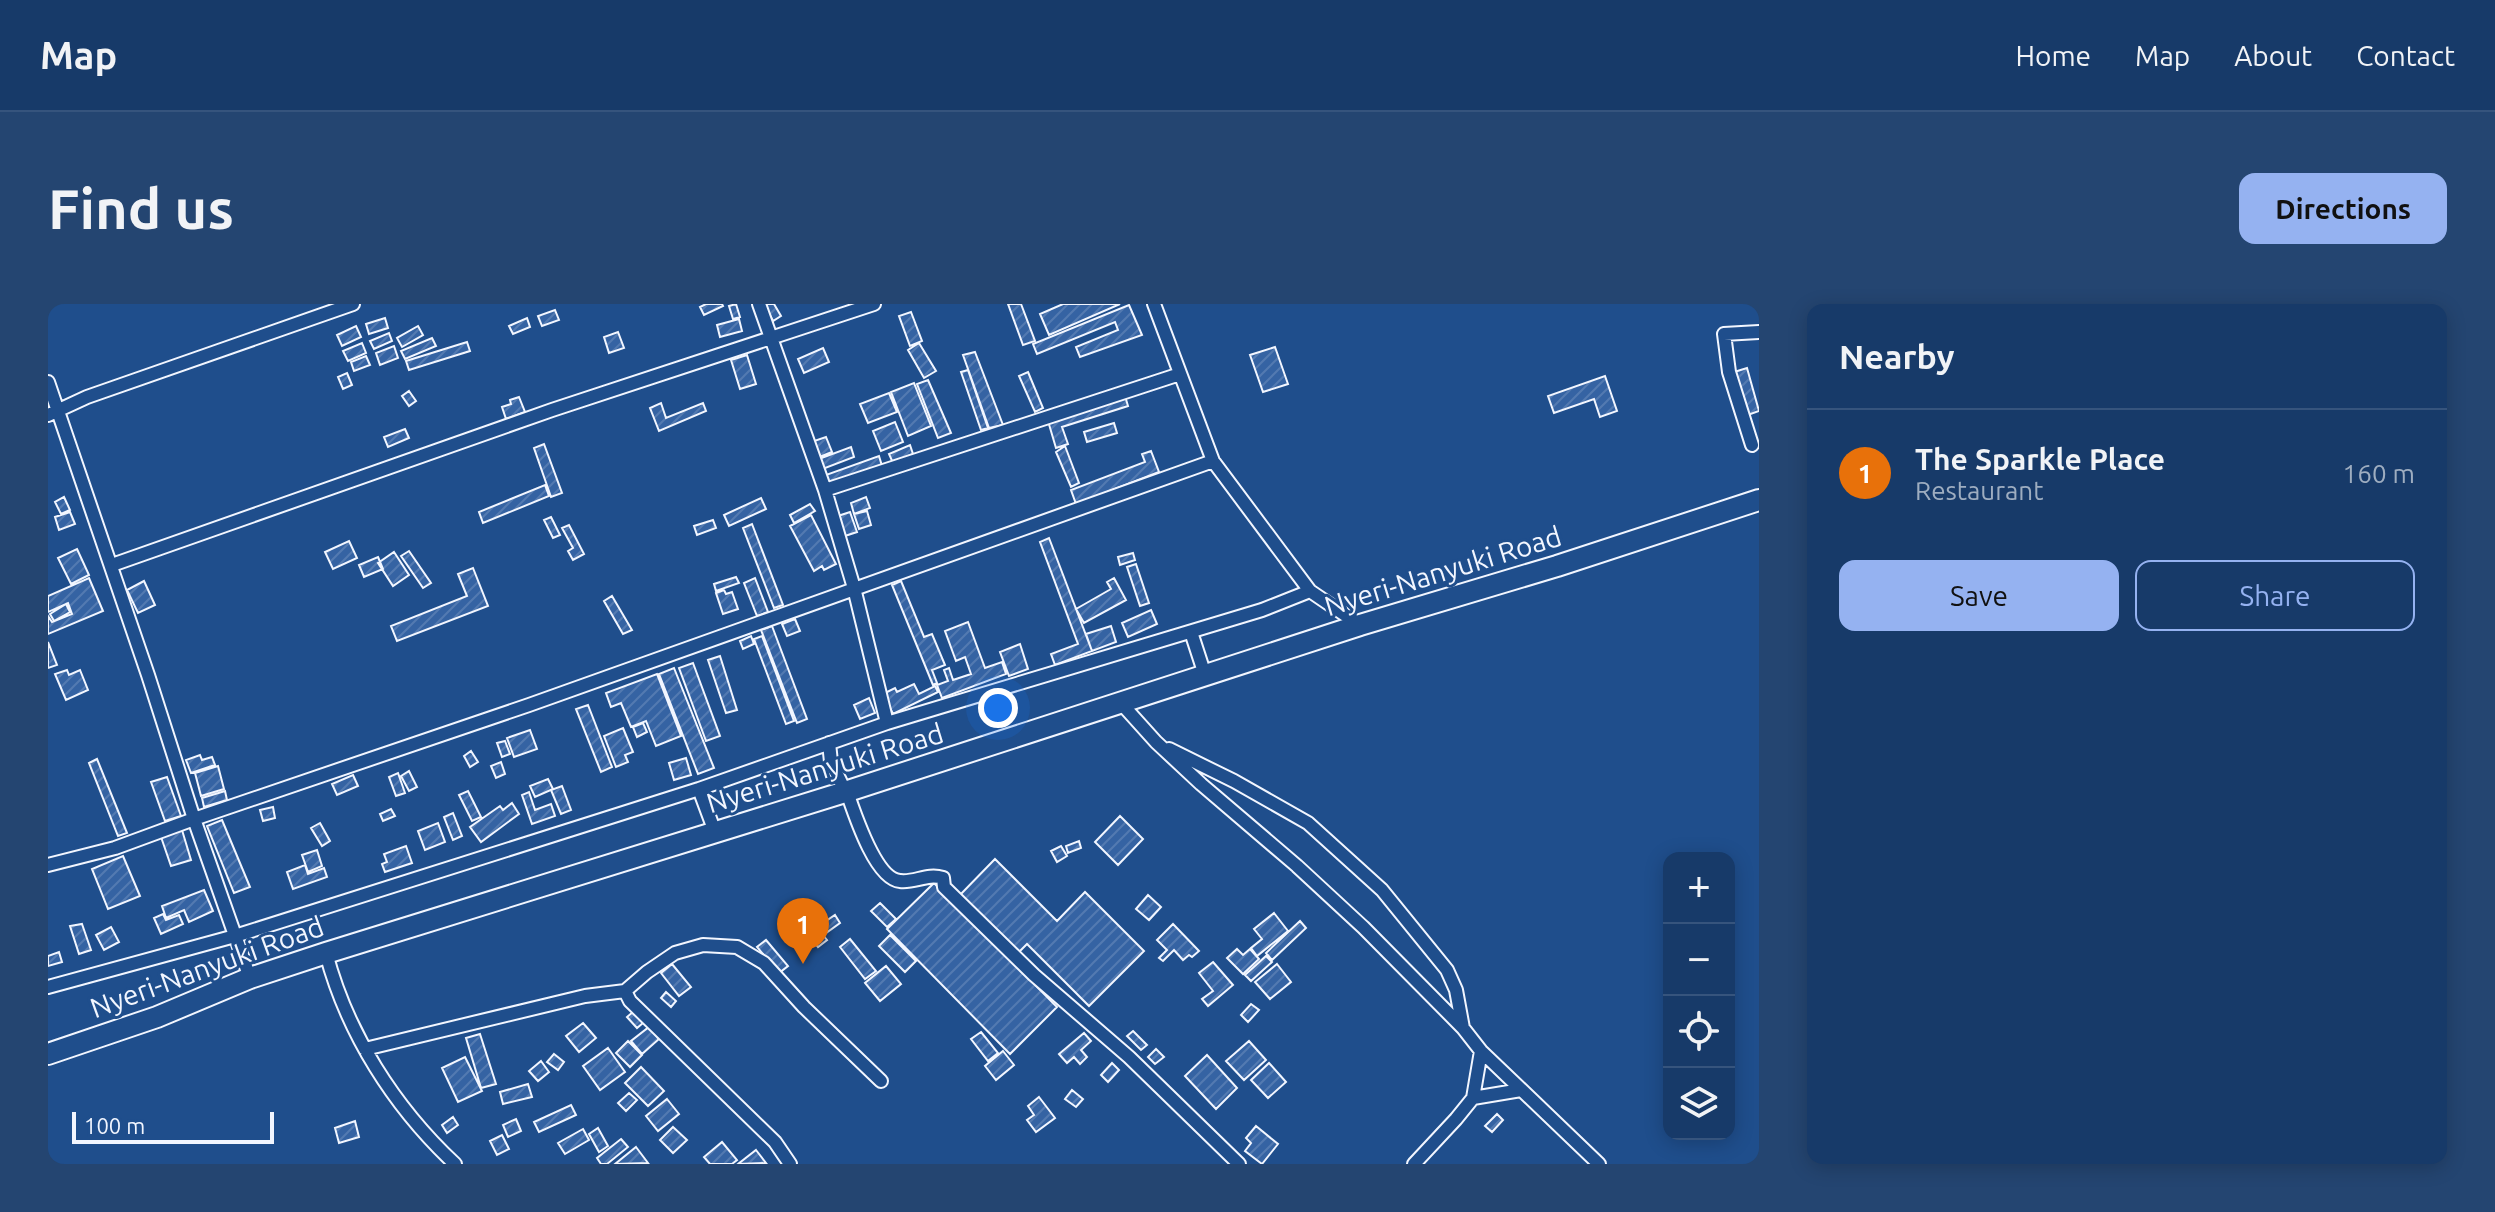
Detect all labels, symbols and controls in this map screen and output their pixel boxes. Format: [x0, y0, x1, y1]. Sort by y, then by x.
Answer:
text: Map [40, 34, 117, 76]
text: Home [2016, 40, 2091, 71]
text: Map [2135, 40, 2190, 71]
text: About [2234, 40, 2312, 71]
text: Contact [2356, 40, 2455, 71]
button: Directions [2239, 173, 2447, 244]
text: Find us [48, 177, 234, 240]
text: Nearby [1839, 337, 1954, 375]
text: The Sparkle Place [1915, 442, 2165, 476]
text: 1 [1858, 459, 1872, 488]
text: 160 m [2343, 459, 2415, 488]
text: Restaurant [1915, 476, 2043, 505]
street label: Nyeri-Nanyuki Road [1321, 520, 1565, 621]
button: Save [1839, 560, 2119, 631]
button: Share [2135, 560, 2415, 631]
your location [978, 688, 1018, 728]
street label: Nyeri-Nanyuki Road [703, 717, 947, 818]
map controls [1663, 852, 1735, 1140]
button: + [1663, 852, 1735, 924]
pin: 1 [777, 898, 829, 964]
street label: Nyeri-Nanyuki Road [86, 910, 328, 1023]
button: − [1663, 924, 1735, 996]
button: locate [1663, 996, 1735, 1068]
button: layers [1663, 1068, 1735, 1140]
scale bar [72, 1108, 274, 1144]
text: 100 m [84, 1113, 145, 1138]

